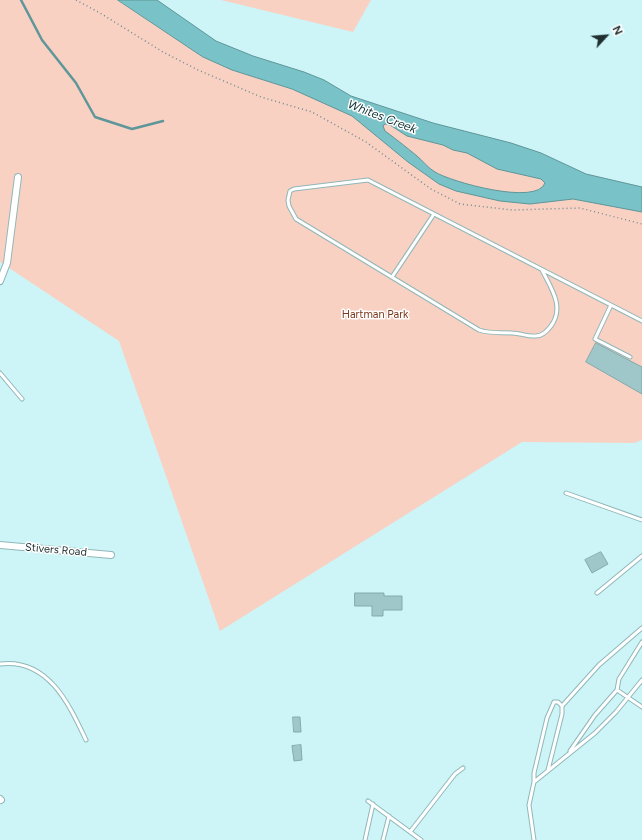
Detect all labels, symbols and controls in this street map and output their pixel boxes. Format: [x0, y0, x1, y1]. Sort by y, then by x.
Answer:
north arrow [586, 16, 626, 56]
text: N [610, 24, 625, 37]
water label: Whites Creek [346, 97, 418, 137]
park label: Hartman Park [342, 308, 408, 322]
street label: Stivers Road [25, 541, 87, 559]

